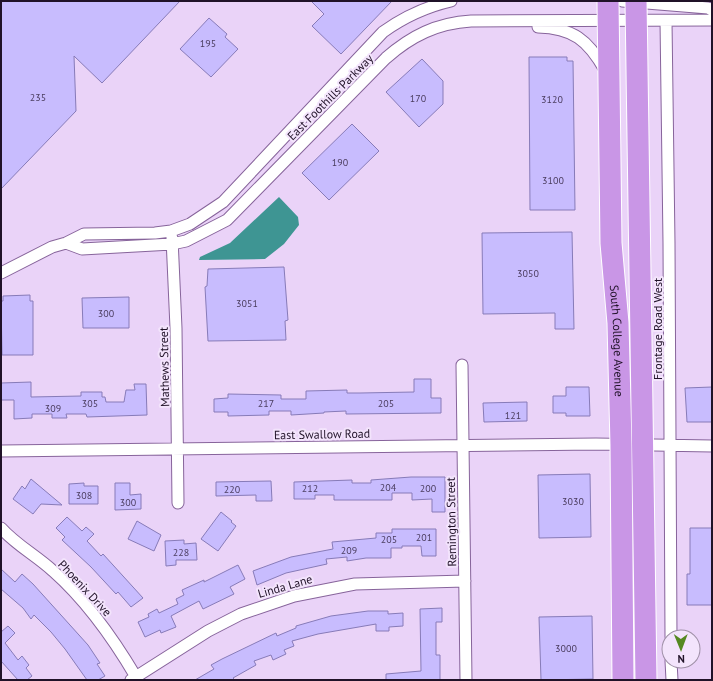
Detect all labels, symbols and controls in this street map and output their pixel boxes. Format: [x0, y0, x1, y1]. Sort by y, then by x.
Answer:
house number: 195 [200, 37, 216, 50]
street label: East Foothills Parkway [284, 51, 376, 143]
house number: 235 [30, 91, 46, 104]
house number: 170 [410, 92, 427, 105]
house number: 3120 [541, 93, 563, 106]
house number: 190 [332, 156, 349, 169]
house number: 3100 [542, 174, 564, 187]
house number: 3050 [517, 267, 539, 280]
street label: Frontage Road West [650, 278, 665, 380]
street label: South College Avenue [607, 284, 627, 397]
house number: 3051 [236, 297, 258, 310]
house number: 300 [98, 307, 115, 320]
street label: Mathews Street [156, 327, 172, 407]
house number: 305 [82, 397, 98, 410]
house number: 217 [258, 397, 274, 410]
house number: 205 [378, 397, 394, 410]
house number: 309 [45, 402, 61, 415]
house number: 121 [505, 409, 521, 422]
street label: East Swallow Road [274, 426, 370, 442]
street label: Remington Street [443, 477, 459, 567]
house number: 204 [380, 481, 397, 494]
house number: 212 [302, 482, 318, 495]
house number: 200 [420, 482, 437, 495]
house number: 220 [224, 483, 241, 496]
house number: 308 [76, 489, 92, 502]
house number: 3030 [562, 495, 584, 508]
house number: 300 [120, 496, 137, 509]
house number: 201 [416, 531, 432, 544]
house number: 205 [381, 533, 397, 546]
house number: 209 [341, 544, 357, 557]
house number: 228 [173, 546, 189, 559]
street label: Phoenix Drive [55, 557, 115, 619]
street label: Linda Lane [256, 571, 314, 601]
north arrow [661, 629, 701, 669]
house number: 3000 [555, 642, 577, 655]
text: N [677, 652, 685, 666]

